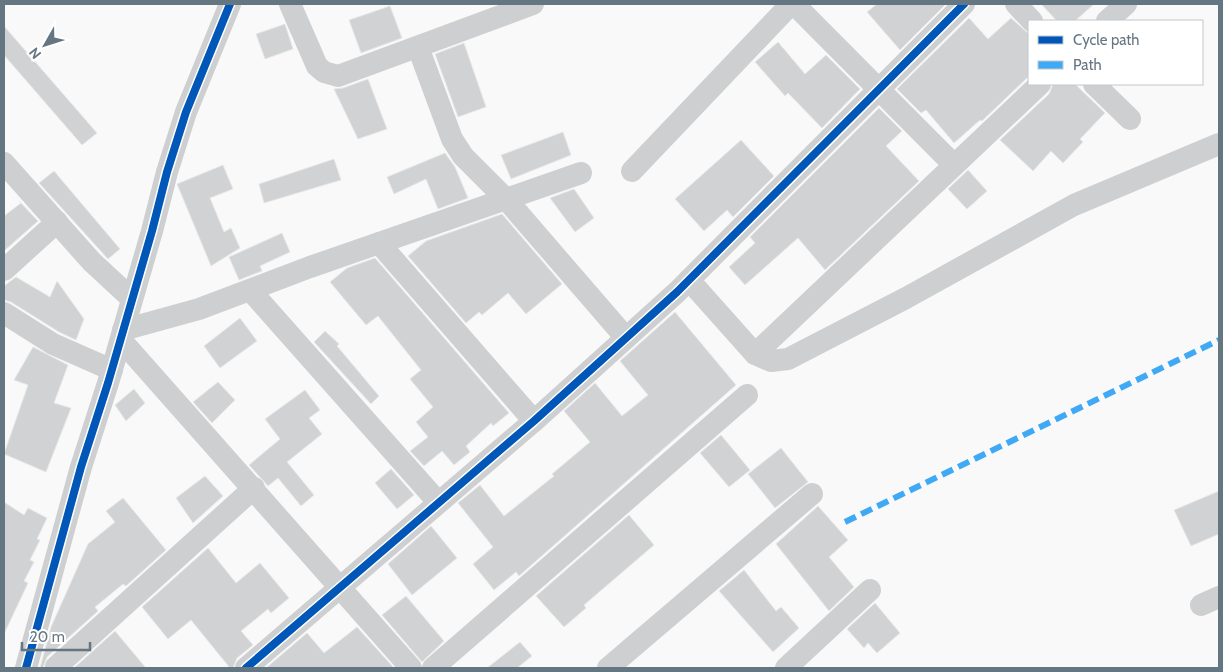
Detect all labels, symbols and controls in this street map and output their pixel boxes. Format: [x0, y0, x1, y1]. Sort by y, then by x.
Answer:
north arrow [20, 20, 70, 70]
legend [1028, 20, 1203, 85]
text: Cycle path [1073, 31, 1139, 49]
text: N [25, 44, 45, 63]
text: Path [1073, 56, 1102, 74]
scale bar [22, 620, 90, 652]
text: 20 m [30, 628, 65, 646]

